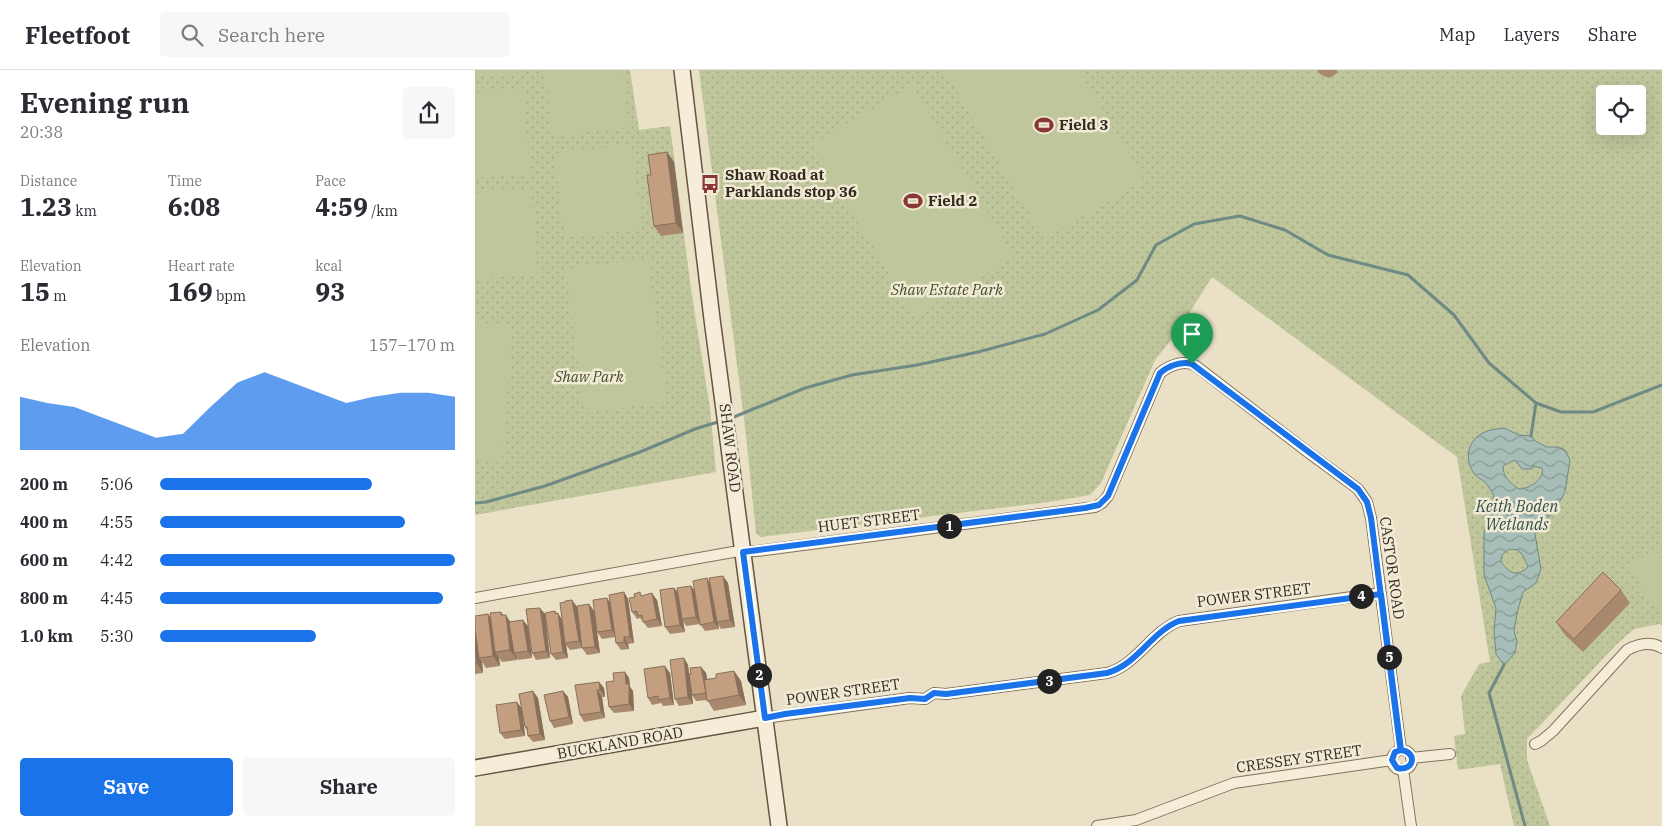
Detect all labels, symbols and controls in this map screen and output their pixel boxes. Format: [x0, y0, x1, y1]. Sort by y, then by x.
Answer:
search box [160, 12, 510, 57]
text: Fleetfoot [25, 19, 130, 51]
icon: search [178, 21, 206, 49]
text: Search here [218, 23, 325, 47]
text: Map [1439, 23, 1476, 46]
text: Layers [1504, 23, 1560, 46]
text: Share [1588, 23, 1637, 46]
text: Evening run [20, 84, 189, 121]
map controls [1596, 85, 1646, 135]
button: locate [1596, 85, 1646, 135]
button: share [403, 87, 455, 139]
sports icon: Field 3 [1033, 114, 1055, 136]
place label: Field 3 [1059, 115, 1109, 134]
text: 20:38 [20, 122, 63, 142]
place label: Shaw Road at Parklands stop 36 [725, 165, 857, 201]
text: Distance [20, 172, 77, 190]
text: Time [168, 172, 202, 190]
text: Pace [315, 172, 346, 190]
bus stop icon: Shaw Road at Parklands stop 36 [699, 173, 721, 195]
text: 1.23 [20, 190, 72, 223]
text: 6:08 [168, 190, 220, 223]
text: 4:59 [315, 190, 368, 223]
sports icon: Field 2 [902, 190, 924, 212]
place label: Field 2 [928, 191, 978, 210]
text: km [72, 202, 97, 220]
text: /km [368, 202, 398, 220]
text: Elevation [20, 257, 82, 275]
text: Heart rate [168, 257, 235, 275]
text: kcal [315, 257, 342, 275]
text: 15 [20, 275, 50, 308]
text: 169 [168, 275, 213, 308]
text: 93 [315, 275, 345, 308]
park label: Shaw Estate Park [890, 280, 1003, 299]
text: m [50, 287, 67, 305]
text: bpm [213, 287, 246, 305]
pin [1171, 313, 1213, 364]
icon: arrive [1178, 320, 1206, 348]
text: Elevation [20, 335, 90, 355]
text: 157–170 m [369, 335, 455, 355]
park label: Shaw Park [553, 367, 624, 386]
street label: SHAW ROAD [716, 402, 745, 494]
text: 200 m [20, 474, 68, 494]
text: 5:06 [100, 474, 133, 494]
water label: Keith Boden Wetlands [1475, 496, 1558, 534]
street label: HUET STREET [817, 505, 922, 536]
text: 400 m [20, 512, 68, 532]
text: 4:55 [100, 512, 133, 532]
pin: 1 [937, 514, 961, 538]
street label: CASTOR ROAD [1376, 515, 1409, 621]
text: 1 [945, 517, 954, 535]
text: 600 m [20, 550, 68, 570]
text: 4:42 [100, 550, 133, 570]
street label: POWER STREET [1196, 578, 1312, 611]
pin: 4 [1349, 584, 1373, 608]
text: 4 [1357, 587, 1366, 605]
text: 800 m [20, 588, 68, 608]
text: 4:45 [100, 588, 133, 608]
text: 1.0 km [20, 626, 73, 646]
text: 5:30 [100, 626, 133, 646]
pin: 5 [1377, 644, 1401, 670]
text: 5 [1385, 648, 1394, 666]
pin: 2 [747, 662, 771, 688]
text: 2 [755, 666, 764, 684]
pin: 3 [1037, 668, 1061, 694]
text: 3 [1045, 672, 1054, 690]
street label: POWER STREET [785, 674, 901, 709]
street label: BUCKLAND ROAD [555, 722, 684, 763]
street label: CRESSEY STREET [1235, 740, 1363, 777]
button: Save [20, 758, 233, 816]
button: Share [243, 758, 455, 816]

